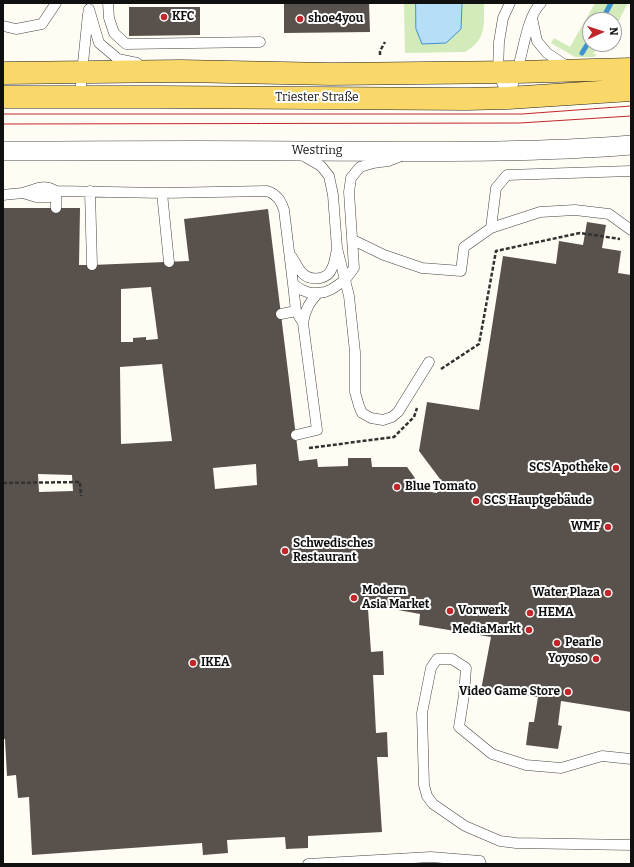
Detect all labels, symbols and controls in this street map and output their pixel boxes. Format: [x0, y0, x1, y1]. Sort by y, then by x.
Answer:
place label: KFC [172, 10, 194, 24]
marker: KFC [159, 12, 169, 22]
place label: shoe4you [308, 12, 363, 26]
north arrow [582, 12, 622, 52]
marker: shoe4you [295, 14, 305, 24]
text: N [607, 27, 620, 36]
street label: Triester Straße [275, 91, 359, 105]
street label: Westring [291, 144, 343, 158]
place label: SCS Apotheke [529, 461, 608, 475]
marker: SCS Apotheke [611, 463, 621, 473]
place label: Blue Tomato [405, 480, 476, 494]
marker: Blue Tomato [392, 482, 402, 492]
place label: SCS Hauptgebäude [484, 494, 592, 508]
marker: SCS Hauptgebäude [471, 496, 481, 506]
place label: WMF [571, 520, 600, 534]
marker: WMF [603, 522, 613, 532]
place label: Schwedisches Restaurant [293, 537, 373, 565]
marker: Schwedisches Restaurant [280, 546, 290, 556]
place label: Modern Asia Market [362, 584, 430, 612]
place label: Water Plaza [533, 586, 600, 600]
marker: Water Plaza [603, 588, 613, 598]
marker: Modern Asia Market [349, 593, 359, 603]
place label: Vorwerk [458, 604, 507, 618]
marker: Vorwerk [445, 606, 455, 616]
place label: HEMA [538, 606, 574, 620]
marker: HEMA [525, 608, 535, 618]
place label: MediaMarkt [452, 623, 521, 637]
marker: MediaMarkt [524, 625, 534, 635]
place label: Pearle [565, 636, 601, 650]
marker: Pearle [552, 638, 562, 648]
place label: Yoyoso [548, 652, 588, 666]
marker: Yoyoso [591, 654, 601, 664]
place label: IKEA [201, 656, 229, 670]
marker: IKEA [188, 658, 198, 668]
place label: Video Game Store [459, 685, 560, 699]
marker: Video Game Store [563, 687, 573, 697]

